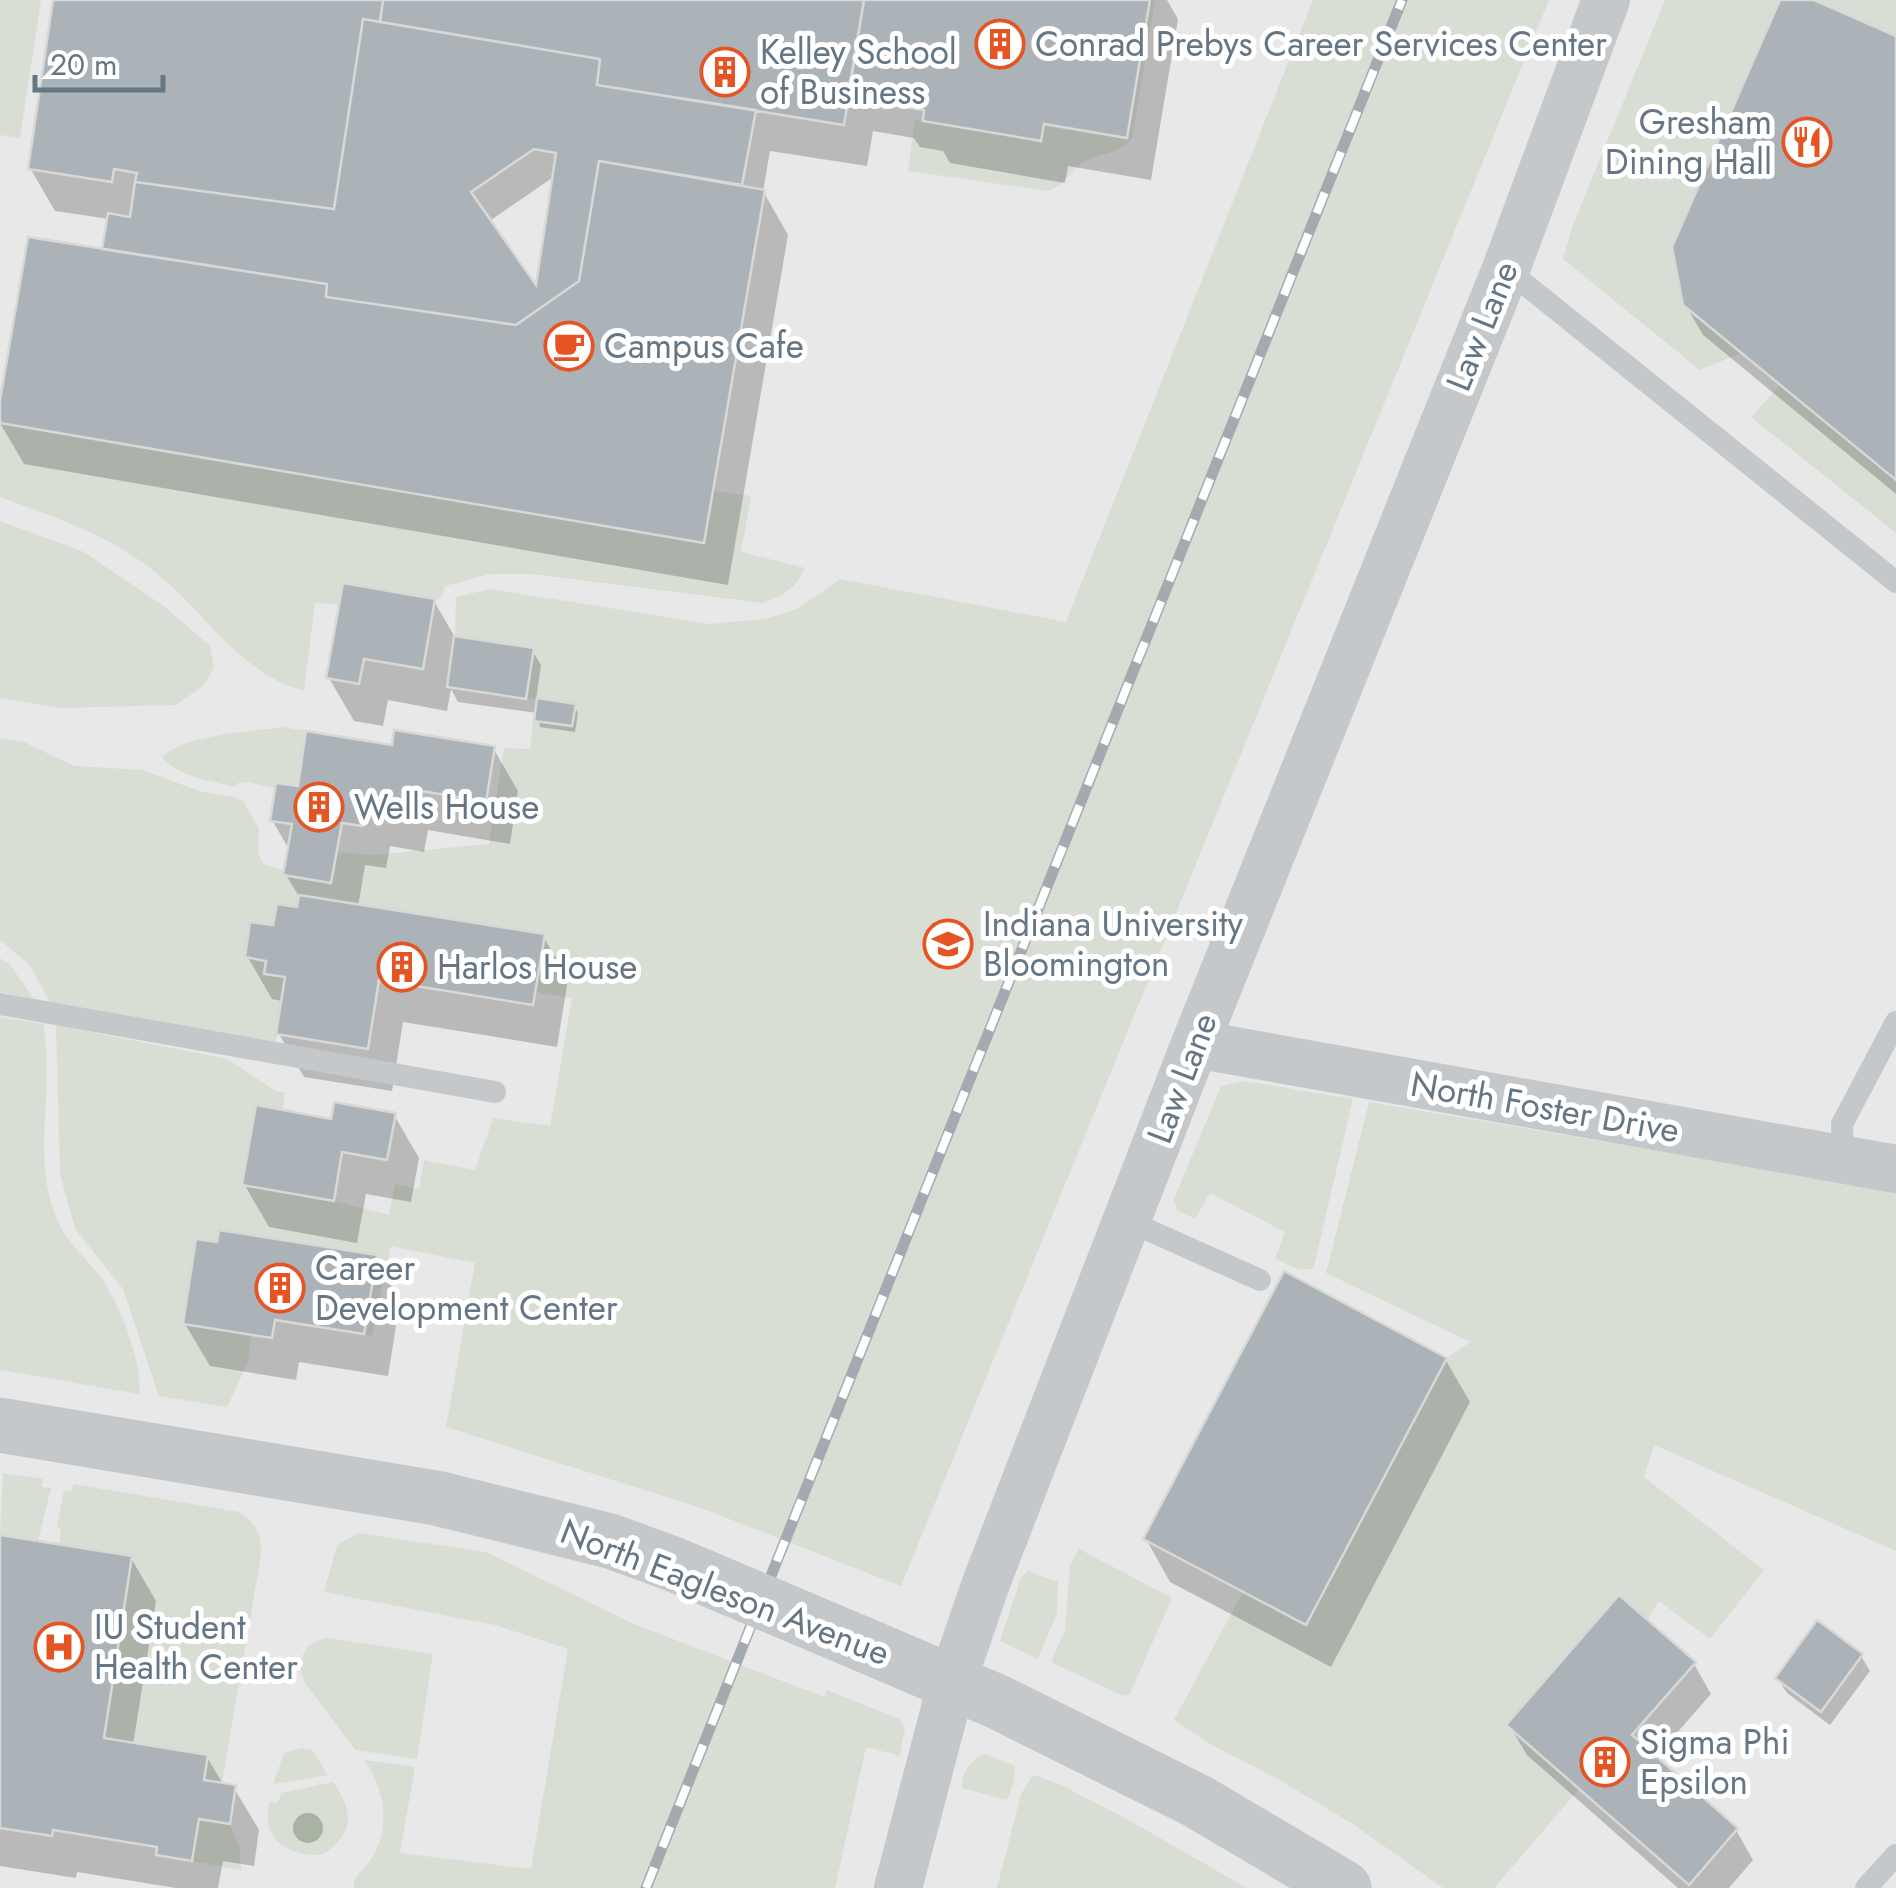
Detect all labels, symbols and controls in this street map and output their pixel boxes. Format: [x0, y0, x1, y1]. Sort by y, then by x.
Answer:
building icon: Conrad Prebys Career Services Center [974, 18, 1026, 70]
place label: Conrad Prebys Career Services Center [1035, 19, 1607, 69]
place label: Kelley School of Business [760, 27, 957, 117]
scale bar [35, 30, 162, 92]
text: 20 m [50, 43, 117, 86]
building icon: Kelley School of Business [699, 46, 751, 98]
place label: Gresham Dining Hall [1605, 97, 1772, 187]
restaurant icon: Gresham Dining Hall [1781, 116, 1833, 168]
street label: Law Lane [1433, 254, 1531, 398]
cafe icon: Campus Cafe [543, 320, 595, 372]
place label: Campus Cafe [604, 321, 804, 371]
building icon: Wells House [293, 781, 345, 833]
place label: Wells House [354, 782, 539, 832]
place label: Indiana University Bloomington [983, 899, 1243, 989]
school or university icon: Indiana University Bloomington [922, 918, 974, 970]
building icon: Harlos House [376, 941, 428, 993]
place label: Harlos House [437, 942, 637, 992]
street label: Law Lane [1134, 1006, 1230, 1150]
street label: North Foster Drive [1407, 1059, 1683, 1155]
place label: Career Development Center [315, 1243, 618, 1333]
building icon: Career Development Center [254, 1262, 306, 1314]
street label: North Eagleson Avenue [553, 1506, 897, 1678]
place label: IU Student Health Center [94, 1602, 298, 1692]
hospital icon: IU Student Health Center [33, 1621, 85, 1673]
place label: Sigma Phi Epsilon [1640, 1717, 1790, 1807]
building icon: Sigma Phi Epsilon [1579, 1736, 1631, 1788]

